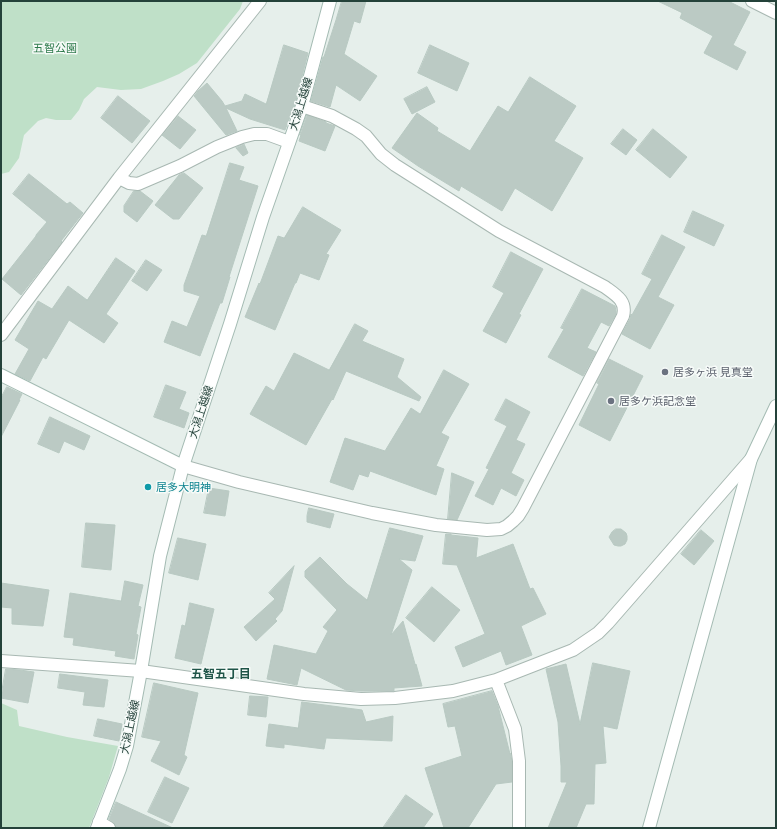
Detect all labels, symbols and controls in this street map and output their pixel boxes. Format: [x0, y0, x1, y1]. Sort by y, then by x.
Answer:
park label: 五智公園 [33, 41, 77, 55]
street label: 大潟上越線 [287, 76, 315, 132]
place label: 居多ヶ浜 見真堂 [673, 365, 753, 379]
marker: 居多ヶ浜 見真堂 [660, 367, 670, 377]
street label: 大潟上越線 [186, 384, 216, 440]
place label: 居多ケ浜記念堂 [619, 394, 696, 408]
marker: 居多ケ浜記念堂 [606, 396, 616, 406]
place label: 居多大明神 [156, 480, 211, 494]
marker: 居多大明神 [143, 482, 153, 492]
district label: 五智五丁目 [191, 667, 251, 681]
street label: 大潟上越線 [118, 699, 142, 755]

